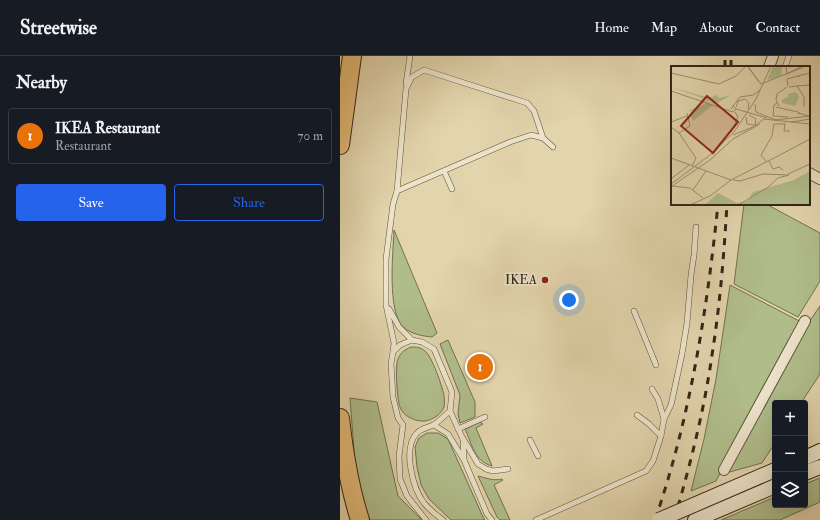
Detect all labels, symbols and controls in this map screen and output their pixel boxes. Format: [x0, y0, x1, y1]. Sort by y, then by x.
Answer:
text: Streetwise [20, 16, 97, 40]
text: Home [594, 19, 629, 36]
text: Map [651, 19, 677, 36]
text: About [699, 19, 733, 36]
text: Contact [755, 19, 800, 36]
inset map [671, 66, 810, 205]
text: Nearby [16, 72, 67, 93]
text: IKEA Restaurant [55, 119, 160, 138]
text: 1 [28, 128, 32, 144]
text: 70 m [298, 128, 323, 144]
text: Restaurant [55, 138, 111, 154]
button: Save [16, 184, 166, 221]
button: Share [174, 184, 324, 221]
place label: IKEA [505, 272, 538, 288]
marker: IKEA [540, 275, 550, 285]
your location [559, 290, 579, 310]
pin: 1 [467, 352, 493, 382]
map controls [772, 400, 808, 508]
button: + [772, 400, 808, 436]
button: − [772, 436, 808, 472]
button: layers [772, 472, 808, 508]

